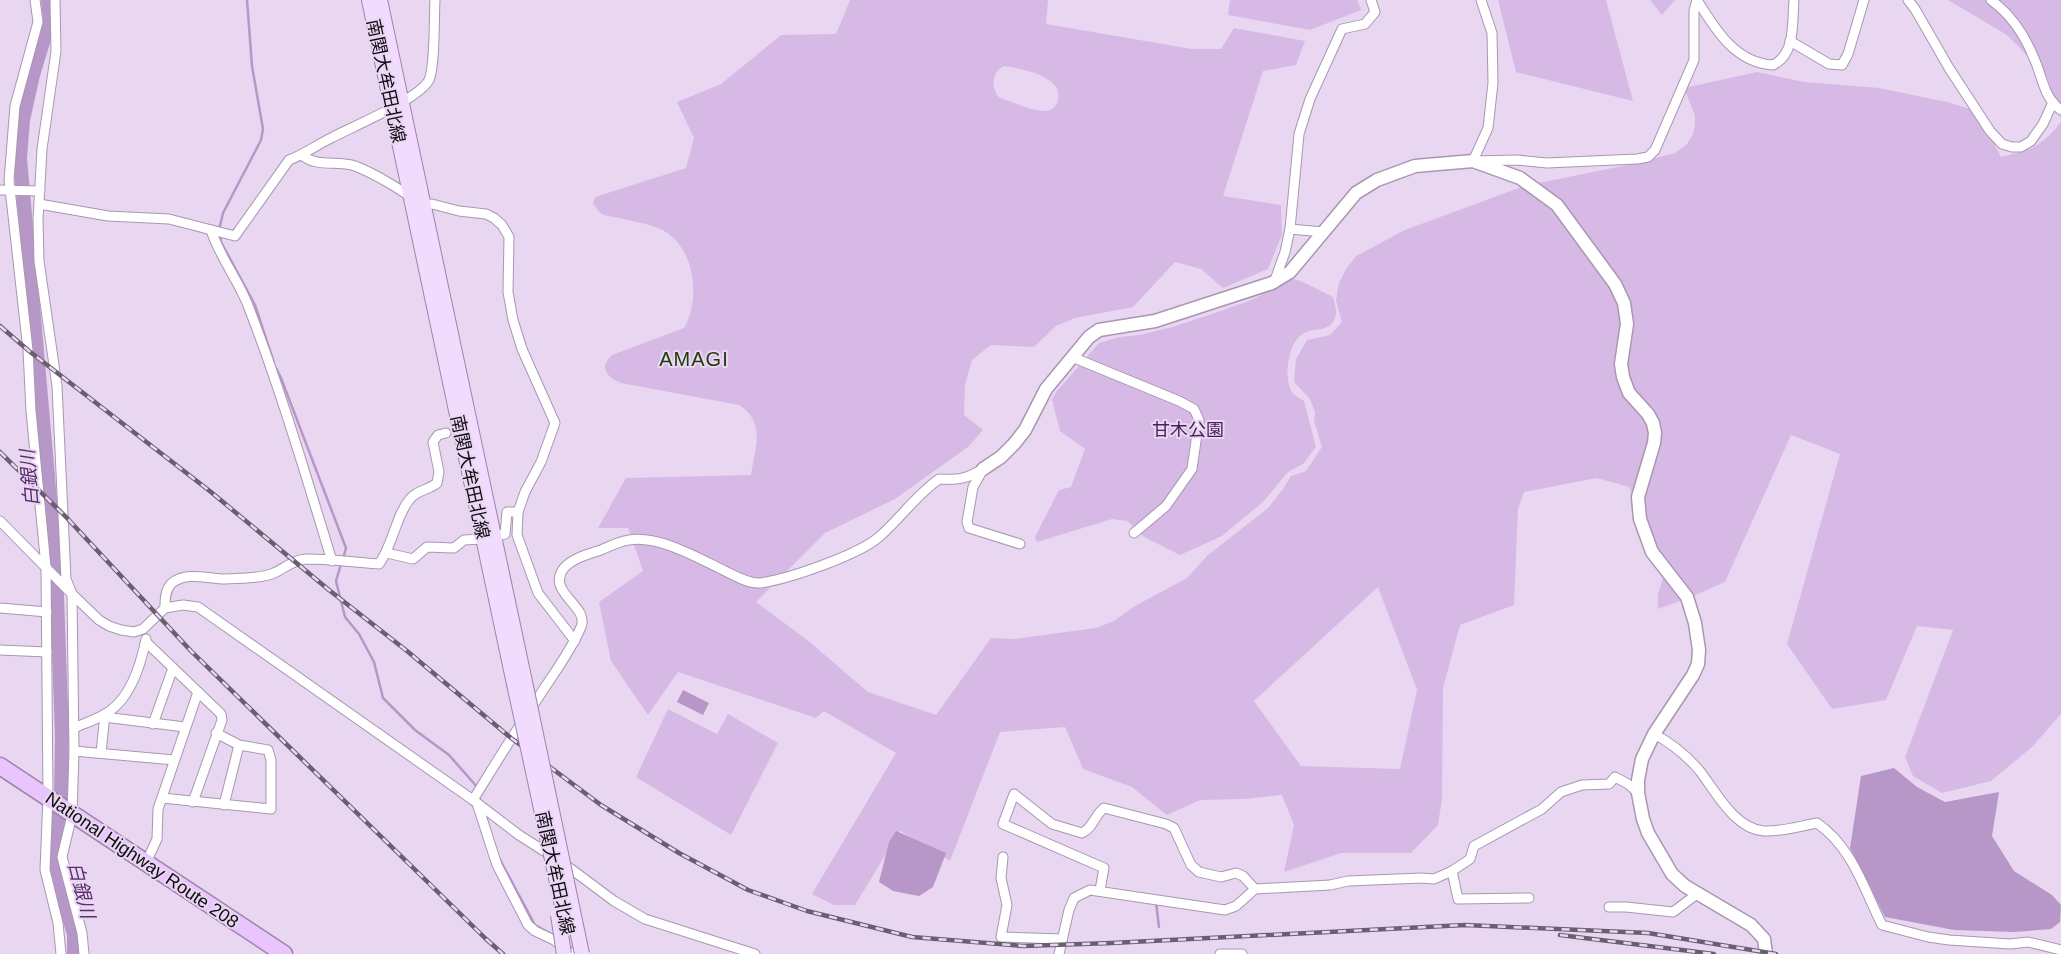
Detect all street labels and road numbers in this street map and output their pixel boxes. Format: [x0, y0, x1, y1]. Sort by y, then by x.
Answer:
street label: 南関大牟田北線 [363, 17, 409, 145]
street label: 南関大牟田北線 [447, 413, 493, 541]
street label: National Highway Route 208 [42, 788, 242, 932]
street label: 南関大牟田北線 [532, 809, 578, 937]

